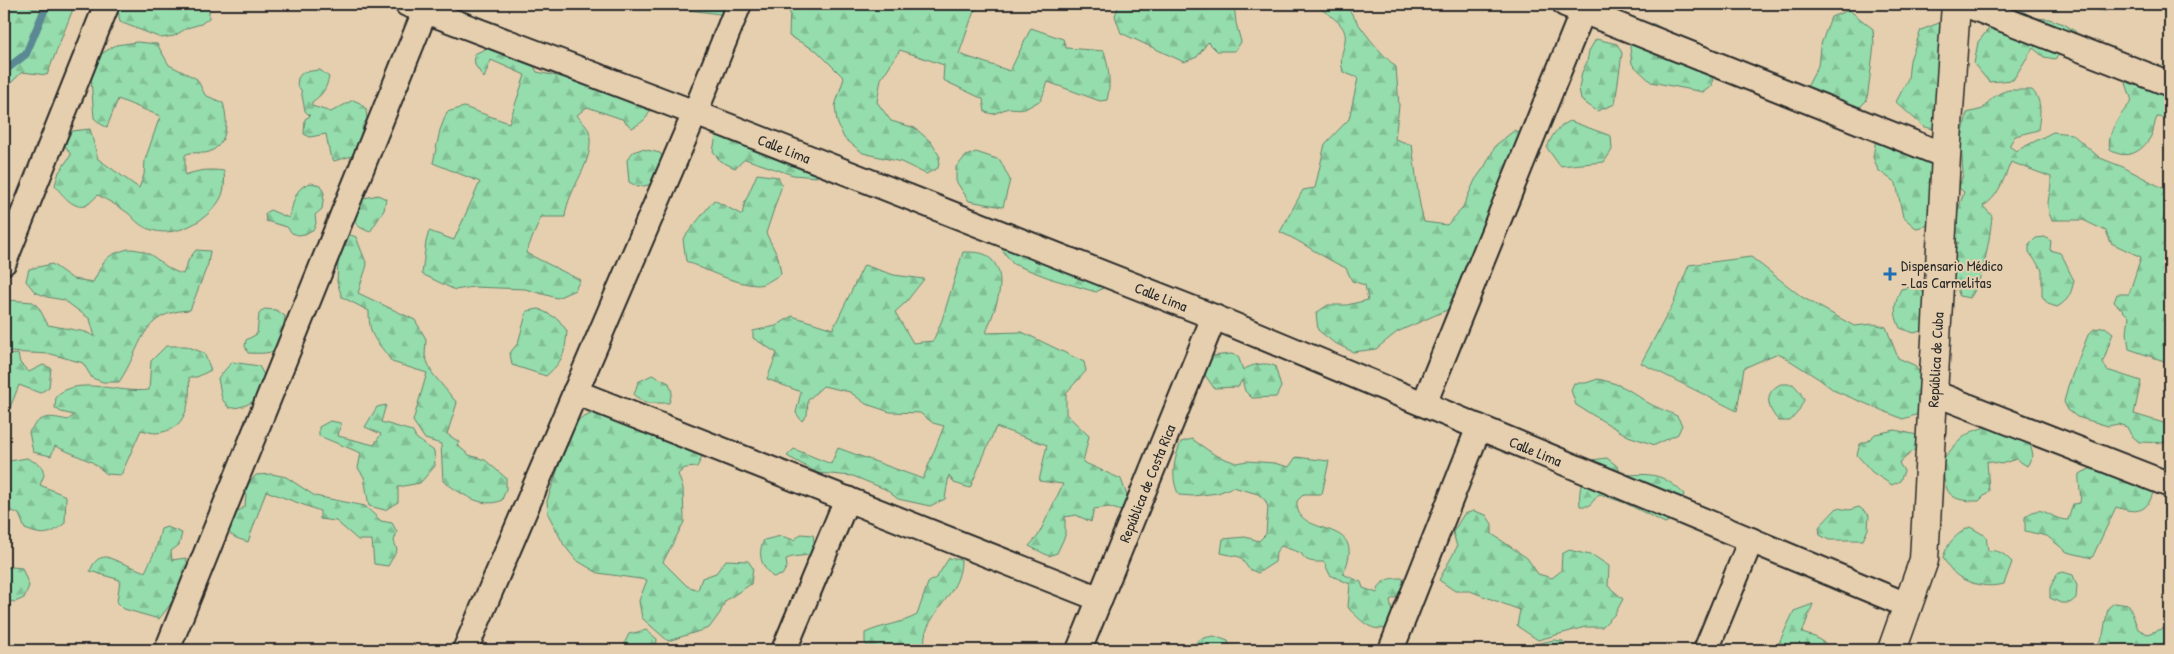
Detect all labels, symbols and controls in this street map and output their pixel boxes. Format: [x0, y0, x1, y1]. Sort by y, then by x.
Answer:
street label: Calle Lima [755, 128, 814, 168]
place label: Dispensario Médico - Las Carmelitas [1901, 255, 2003, 293]
marker: Dispensario Médico - Las Carmelitas [1883, 267, 1897, 281]
street label: Calle Lima [1132, 276, 1191, 316]
street label: República de Cuba [1922, 311, 1948, 408]
street label: República de Costa Rica [1113, 421, 1180, 545]
street label: Calle Lima [1506, 431, 1565, 471]

